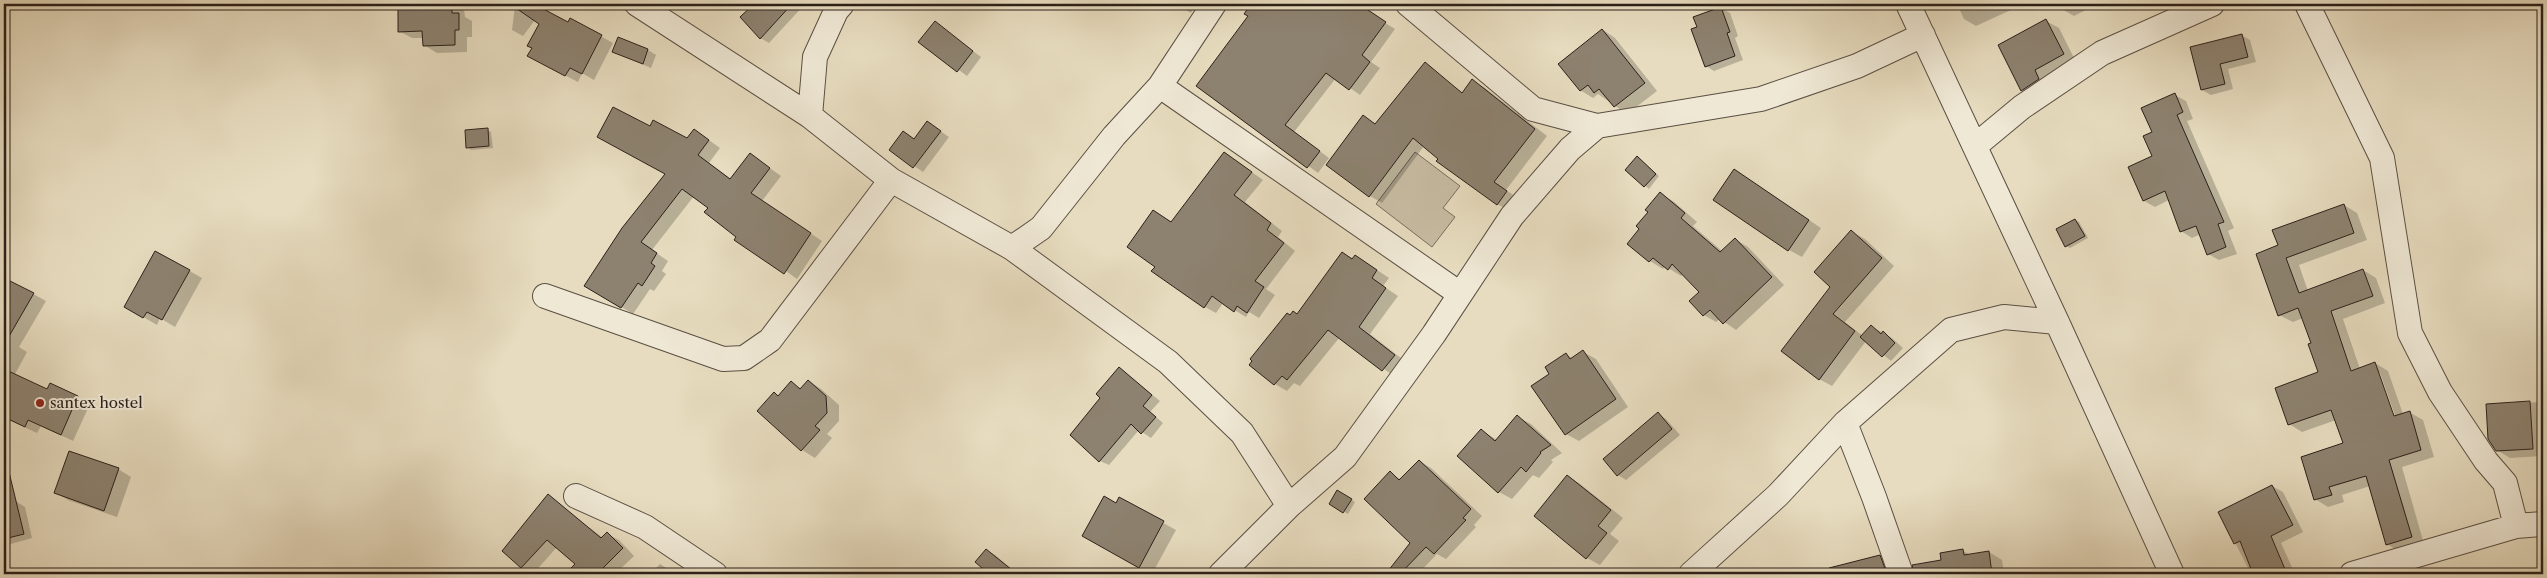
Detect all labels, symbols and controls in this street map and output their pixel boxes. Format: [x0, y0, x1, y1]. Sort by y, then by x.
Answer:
place label: santex hostel [50, 393, 143, 412]
marker: santex hostel [34, 397, 46, 409]

